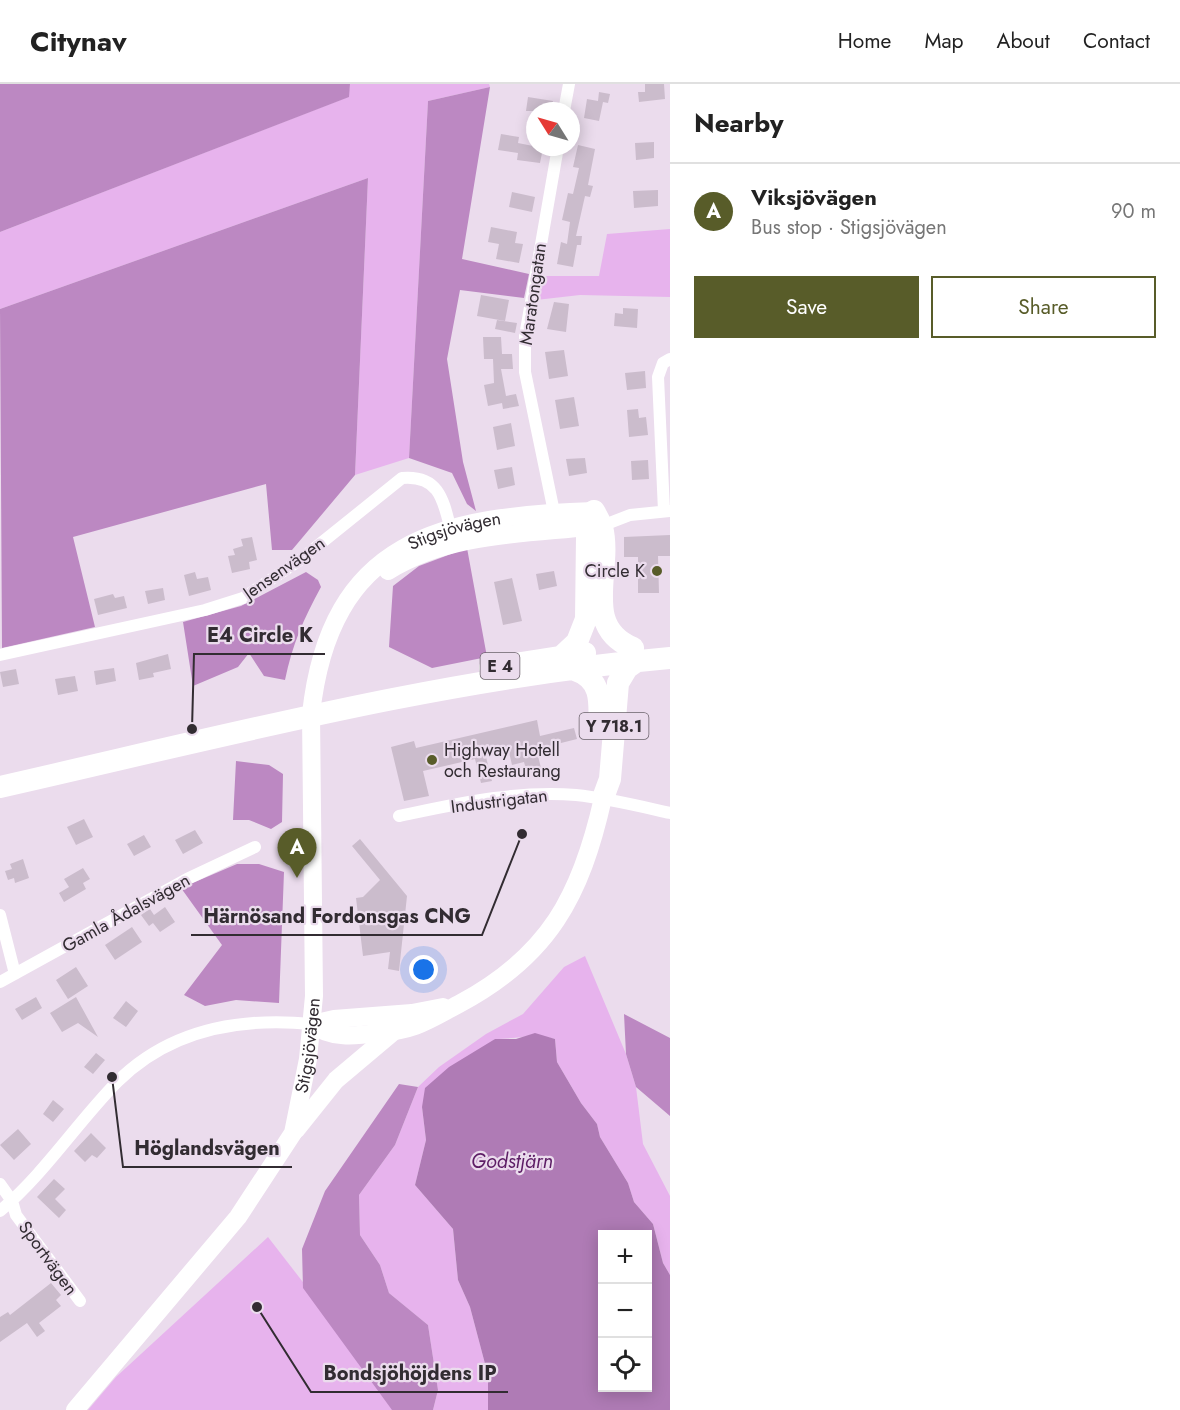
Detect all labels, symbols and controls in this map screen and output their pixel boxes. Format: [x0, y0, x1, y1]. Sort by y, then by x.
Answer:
text: Citynav [30, 21, 127, 62]
text: Home [838, 26, 891, 56]
text: Map [924, 26, 964, 56]
text: About [997, 26, 1050, 56]
text: Contact [1083, 26, 1150, 56]
north arrow [526, 102, 580, 156]
text: Nearby [694, 104, 783, 142]
text: Viksjövägen [751, 181, 877, 213]
text: A [706, 197, 721, 226]
text: 90 m [1111, 197, 1156, 226]
text: Bus stop · Stigsjövägen [751, 213, 947, 242]
street label: Maratongatan [513, 241, 553, 347]
button: Save [694, 276, 919, 338]
button: Share [931, 276, 1156, 338]
street label: Stigsjövägen [403, 505, 503, 557]
street label: Jensenvägen [236, 530, 330, 607]
place label: Circle K [585, 558, 646, 584]
marker: Circle K [650, 564, 664, 578]
callout: E4 Circle K [194, 616, 325, 654]
text: E4 Circle K [207, 621, 313, 650]
road number: E 4 [480, 653, 520, 679]
road number: Y 718.1 [580, 713, 648, 739]
place label: Highway Hotell och Restaurang [444, 737, 561, 784]
marker: Highway Hotell och Restaurang [425, 753, 439, 767]
street label: Industrigatan [449, 782, 549, 820]
pin: A [278, 828, 316, 878]
street label: Gamla Ådalsvägen [57, 867, 195, 959]
callout: Härnösand Fordonsgas CNG [191, 897, 482, 935]
text: Härnösand Fordonsgas CNG [203, 902, 471, 931]
your location [409, 955, 438, 984]
street label: Stigsjövägen [288, 997, 327, 1095]
callout: Höglandsvägen [123, 1129, 292, 1167]
text: Höglandsvägen [134, 1134, 280, 1163]
water label: Godstjärn [471, 1147, 553, 1176]
street label: Sportvägen [12, 1216, 84, 1300]
map controls [598, 1230, 652, 1392]
button: + [598, 1230, 652, 1284]
button: − [598, 1284, 652, 1338]
button: locate [598, 1338, 652, 1392]
callout: Bondsjöhöjdens IP [311, 1354, 508, 1392]
text: Bondsjöhöjdens IP [323, 1359, 497, 1388]

